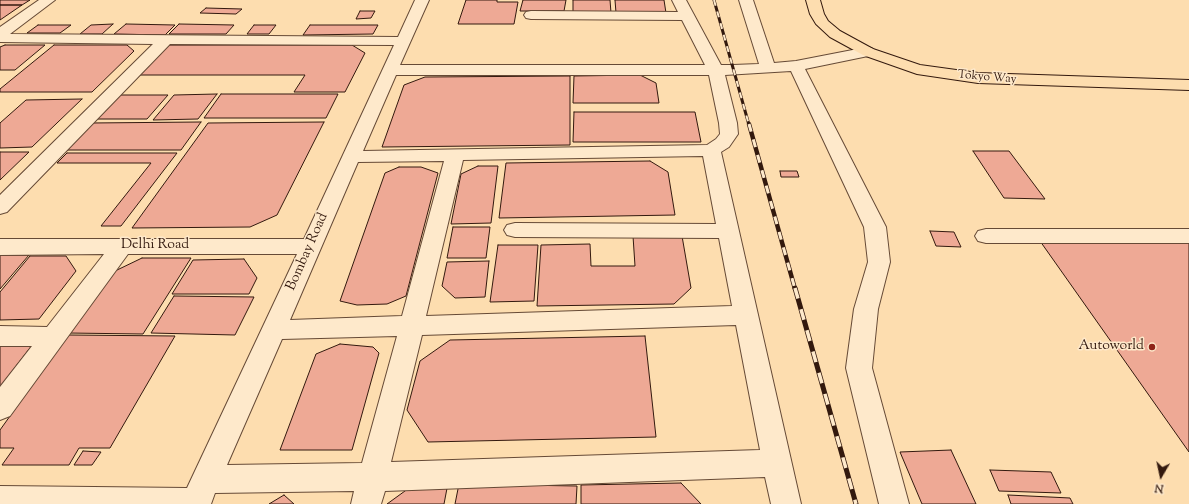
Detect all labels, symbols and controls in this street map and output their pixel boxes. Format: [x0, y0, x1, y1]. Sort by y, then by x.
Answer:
street label: Tokyo Way [957, 68, 1017, 88]
street label: Bombay Road [283, 211, 333, 293]
street label: Delhi Road [121, 238, 189, 254]
place label: Autoworld [1078, 339, 1144, 355]
marker: Autoworld [1147, 342, 1157, 352]
north arrow [1141, 456, 1181, 496]
text: N [1154, 479, 1165, 496]

